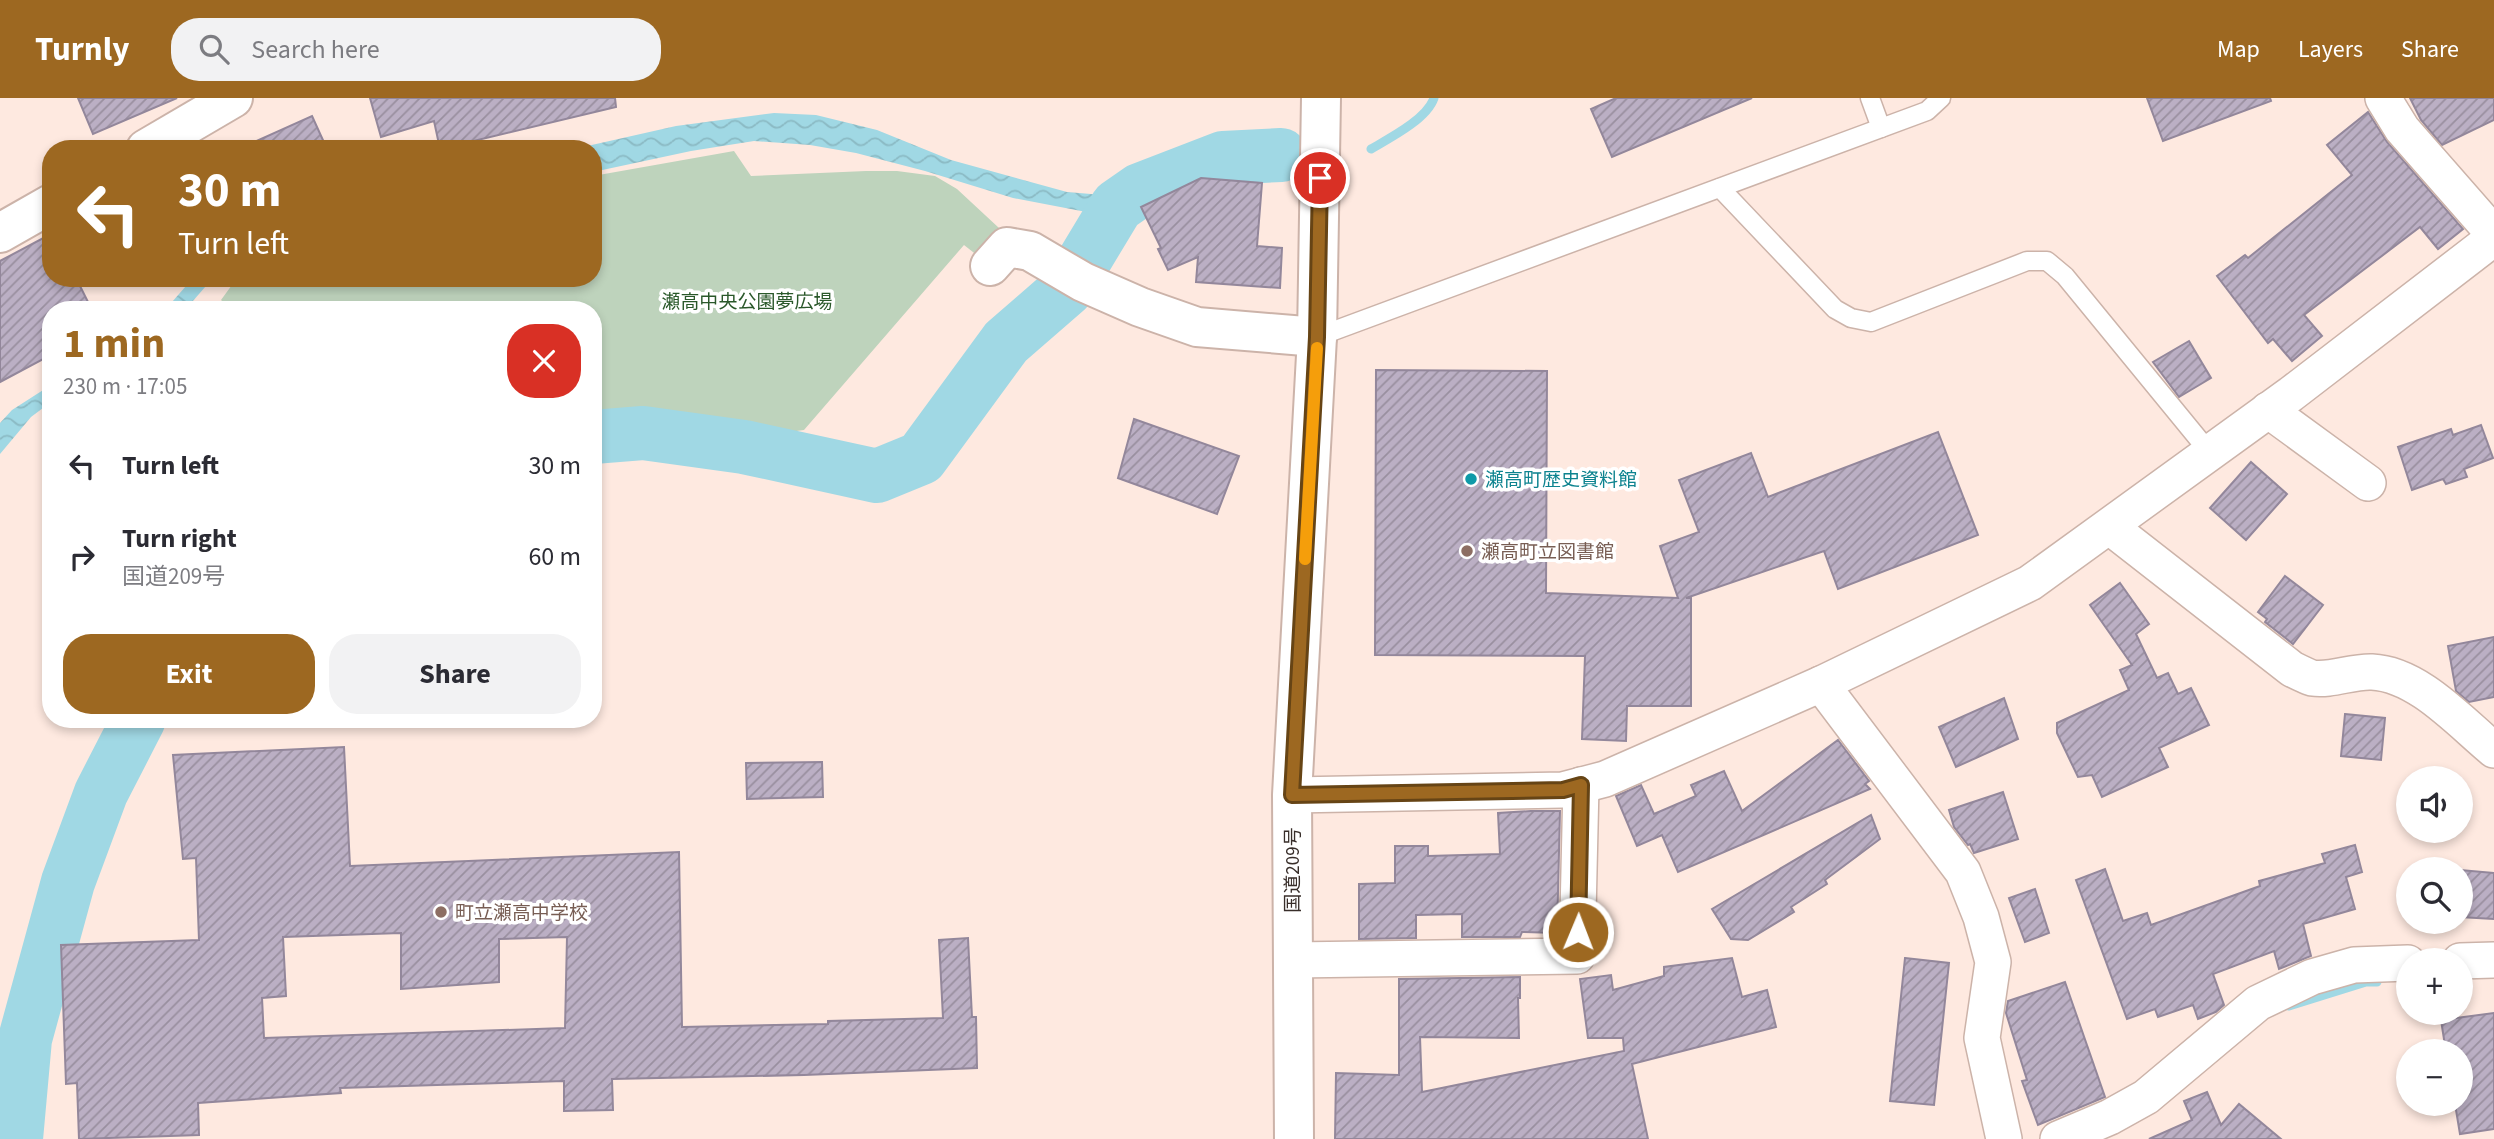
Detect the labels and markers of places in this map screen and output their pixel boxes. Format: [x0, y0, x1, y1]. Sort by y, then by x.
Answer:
pin [1290, 148, 1350, 208]
place label: 瀬高町歴史資料館 [1485, 467, 1637, 494]
marker: 瀬高町歴史資料館 [1463, 471, 1479, 487]
place label: 瀬高町立図書館 [1481, 539, 1614, 566]
marker: 瀬高町立図書館 [1459, 543, 1475, 559]
place label: 町立瀬高中学校 [455, 900, 588, 927]
marker: 町立瀬高中学校 [433, 904, 449, 920]

